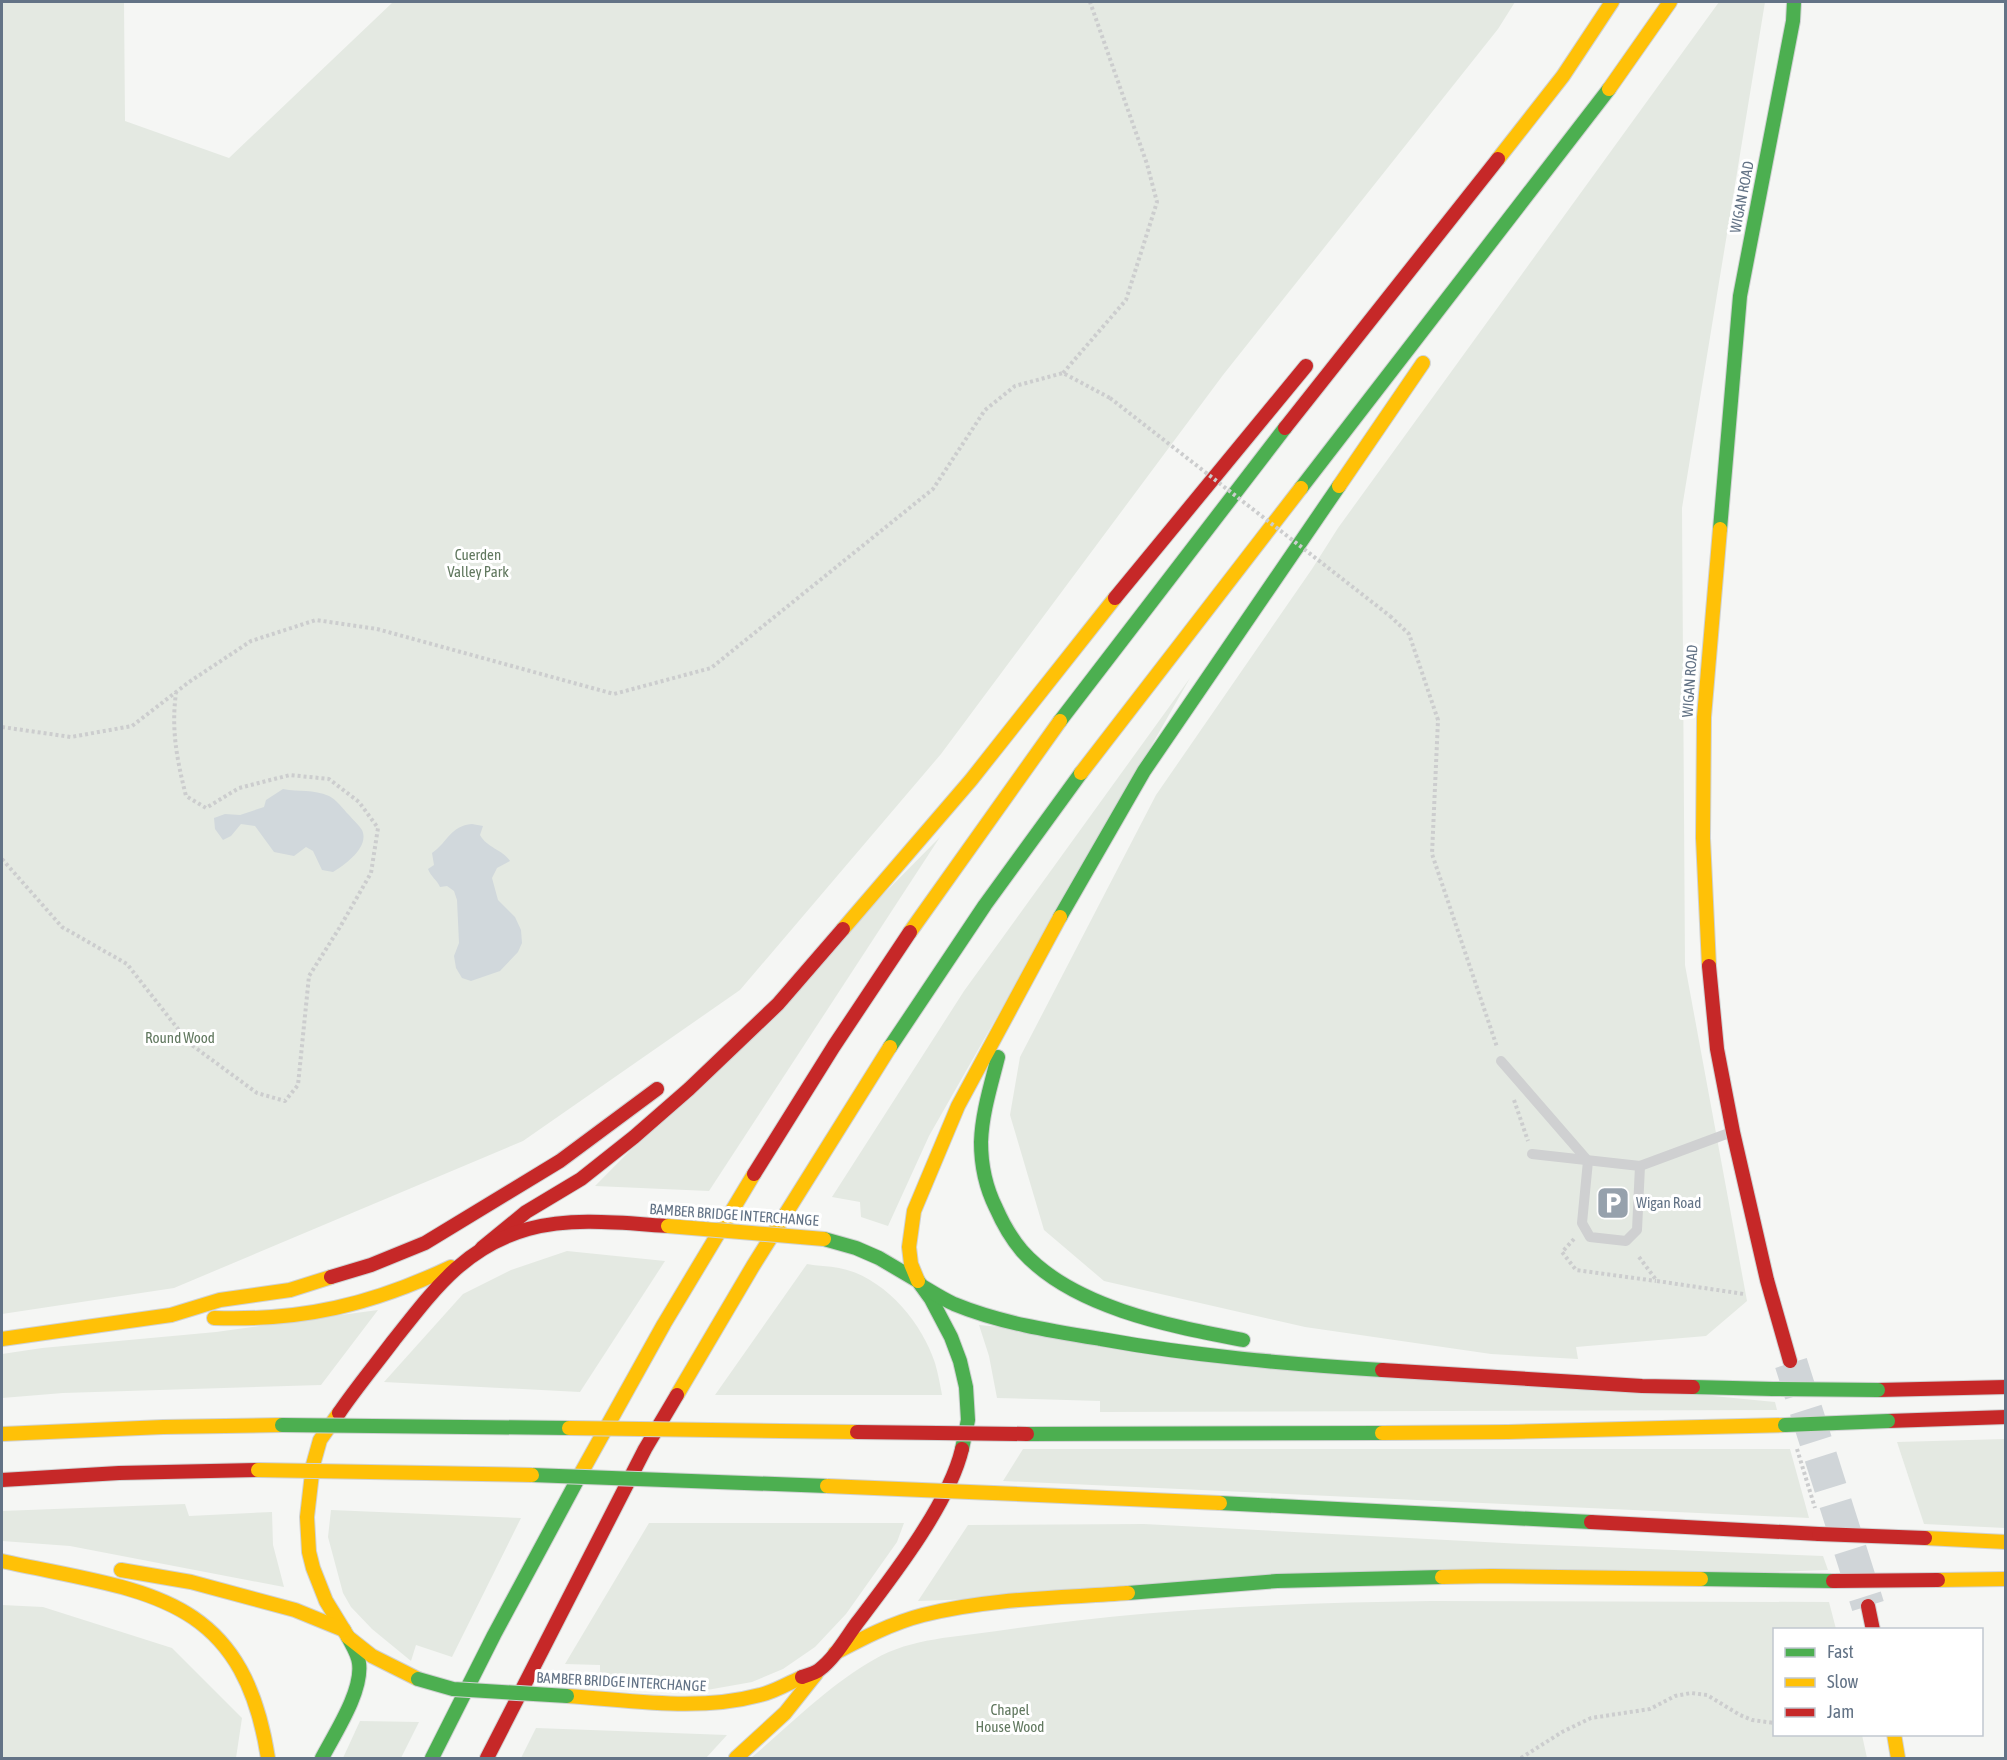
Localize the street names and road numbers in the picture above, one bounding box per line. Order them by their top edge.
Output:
street label: WIGAN ROAD [1726,160,1757,234]
street label: WIGAN ROAD [1678,644,1701,718]
street label: BAMBER BRIDGE INTERCHANGE [649,1200,820,1229]
street label: BAMBER BRIDGE INTERCHANGE [536,1669,707,1694]

